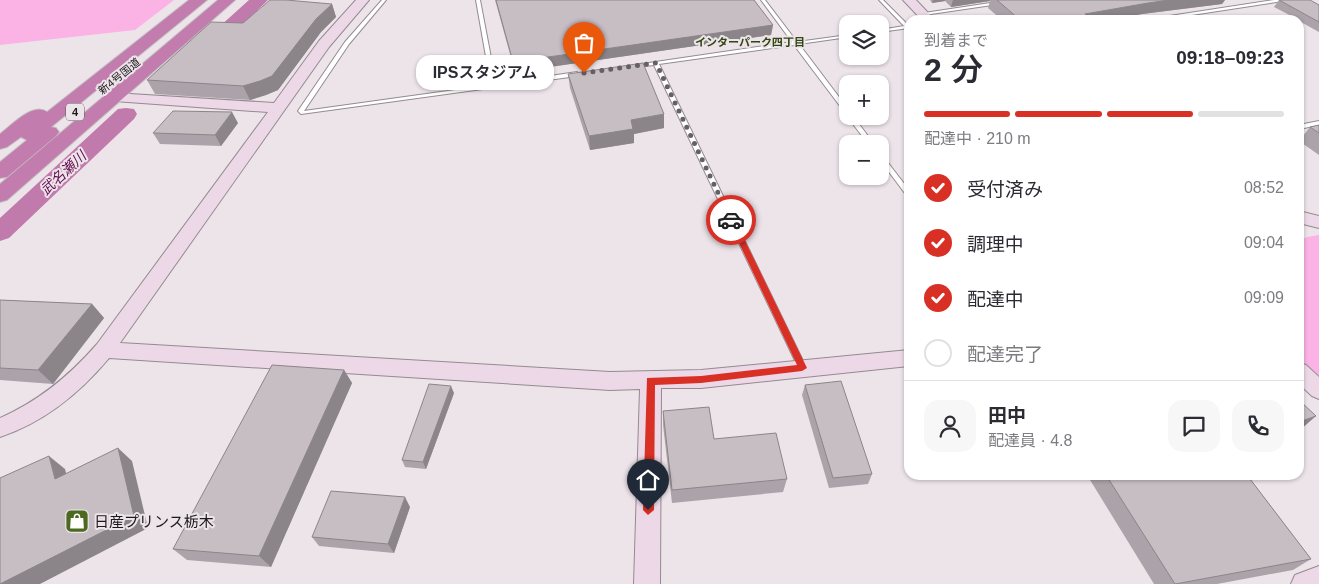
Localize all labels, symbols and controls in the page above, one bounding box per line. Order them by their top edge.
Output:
map controls [839,15,889,185]
button: layers [839,15,889,65]
pin [563,22,605,73]
icon: bag [570,29,598,57]
text: 到着まで [924,32,988,49]
district label: インターパーク四丁目 [695,36,805,48]
text: 09:18–09:23 [1176,47,1284,68]
text: 2 分 [924,52,983,88]
street label: 新4号国道 [96,56,142,96]
callout: IPSスタジアム [416,56,554,90]
text: IPSスタジアム [433,64,537,81]
button: + [839,75,889,125]
road number: 4 [66,104,84,120]
text: 配達中 · 210 m [924,130,1031,147]
button: − [839,135,889,185]
water label: 武名瀬川 [37,147,90,198]
icon: check [924,174,952,202]
text: 受付済み [967,179,1043,200]
text: 08:52 [1244,179,1284,196]
courier [706,195,756,245]
icon: car [717,206,745,234]
icon: check [924,229,952,257]
text: 調理中 [967,234,1024,255]
text: 09:04 [1244,234,1284,251]
icon: check [924,284,952,312]
text: 配達中 [967,289,1024,310]
text: 09:09 [1244,289,1284,306]
text: 配達完了 [967,344,1043,365]
button: person [924,400,976,452]
button: chat [1168,400,1220,452]
button: phone [1232,400,1284,452]
text: 田中 [988,405,1026,426]
text: 配達員 · 4.8 [988,432,1072,449]
pin [627,459,669,510]
icon: home [634,466,662,494]
shop icon: 日産プリンス栃木 [64,508,90,534]
place label: 日産プリンス栃木 [94,513,214,530]

